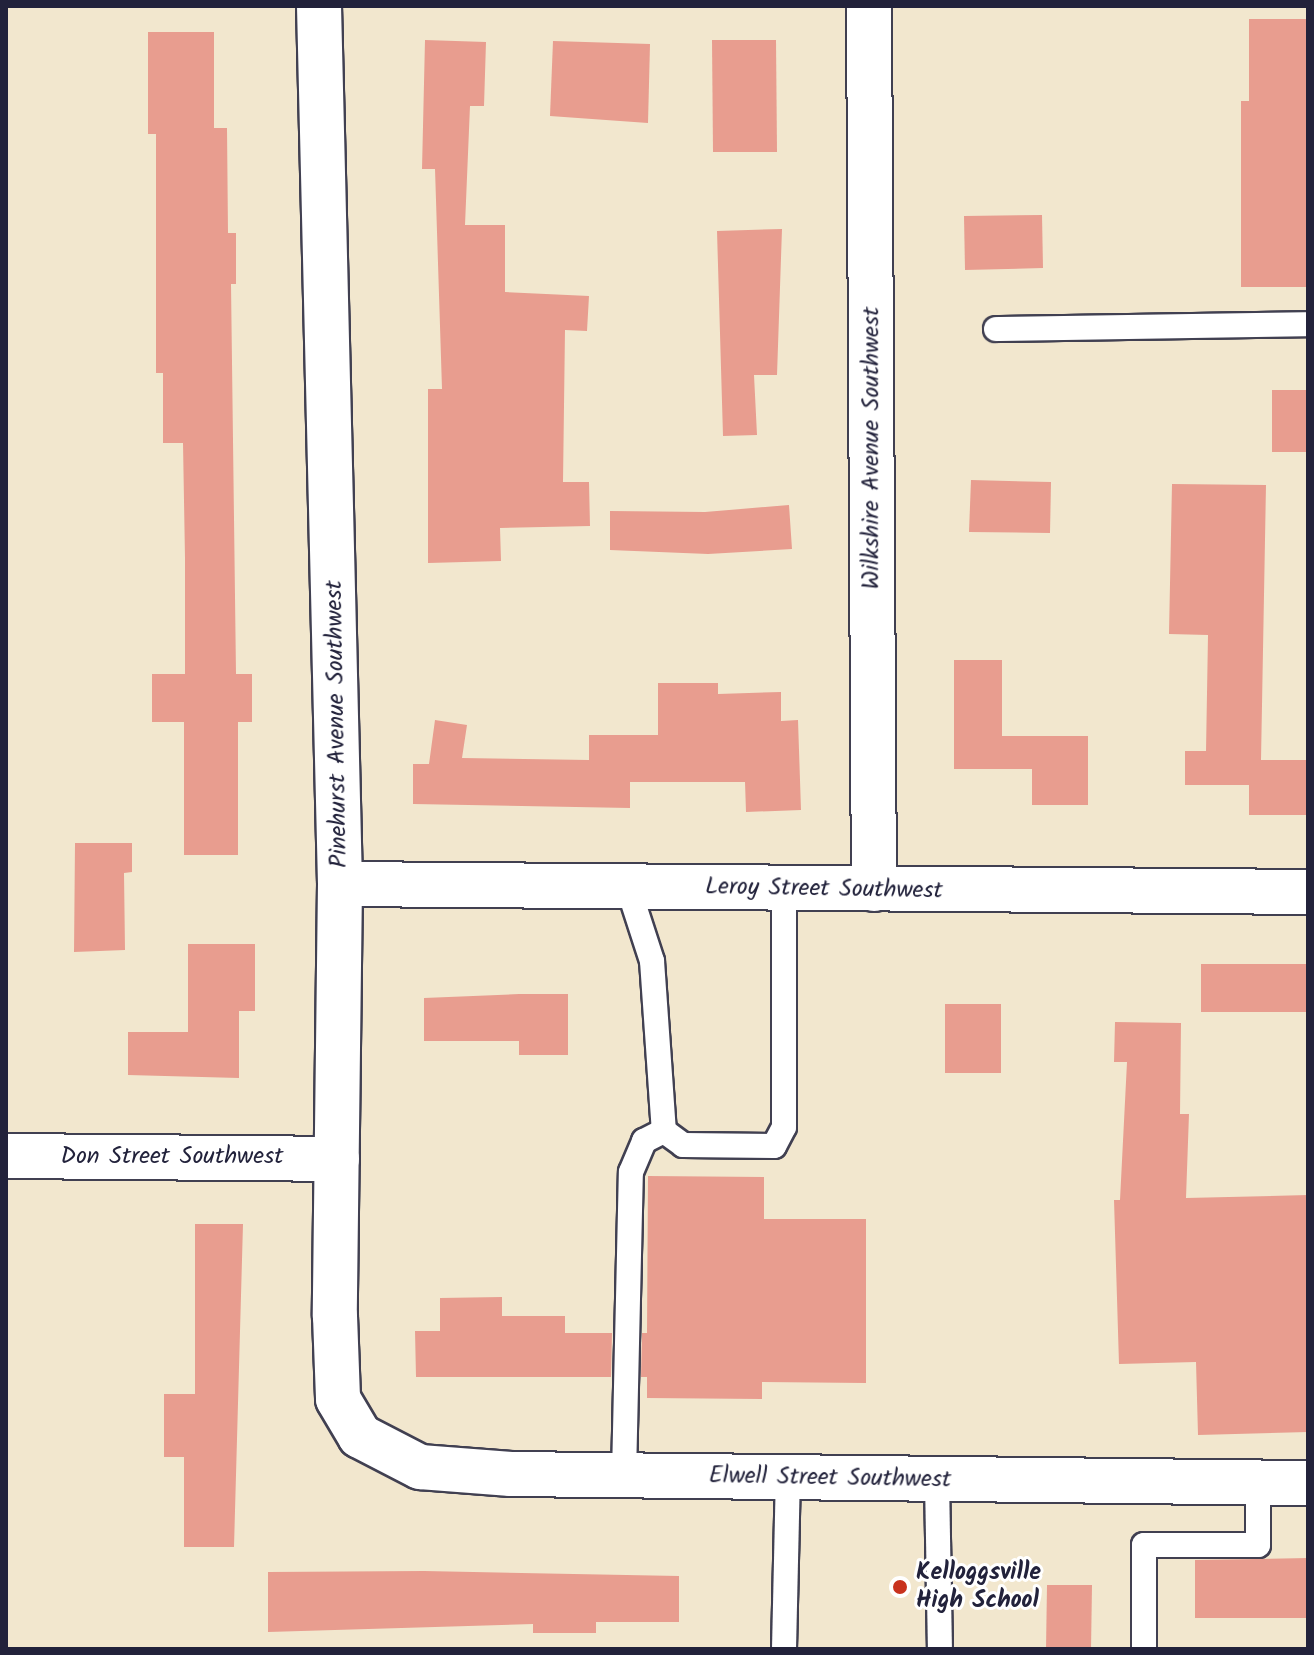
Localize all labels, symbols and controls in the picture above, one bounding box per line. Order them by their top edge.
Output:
street label: Wilkshire Avenue Southwest [858,307,886,589]
street label: Pinehurst Avenue Southwest [320,580,354,868]
street label: Leroy Street Southwest [705,873,943,905]
street label: Don Street Southwest [60,1143,284,1171]
street label: Elwell Street Southwest [709,1461,951,1495]
place label: Kelloggsville High School [916,1559,1041,1615]
marker: Kelloggsville High School [891,1578,909,1596]

